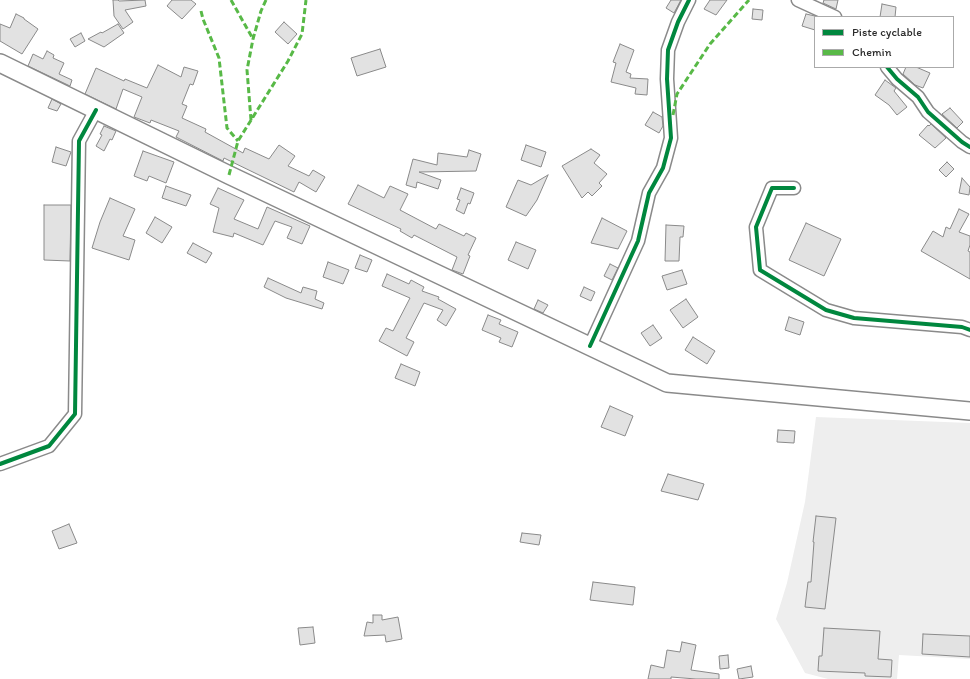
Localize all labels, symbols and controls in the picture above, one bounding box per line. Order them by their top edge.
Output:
legend [814,16,954,68]
text: Piste cyclable [852,25,922,39]
text: Chemin [852,45,891,59]

